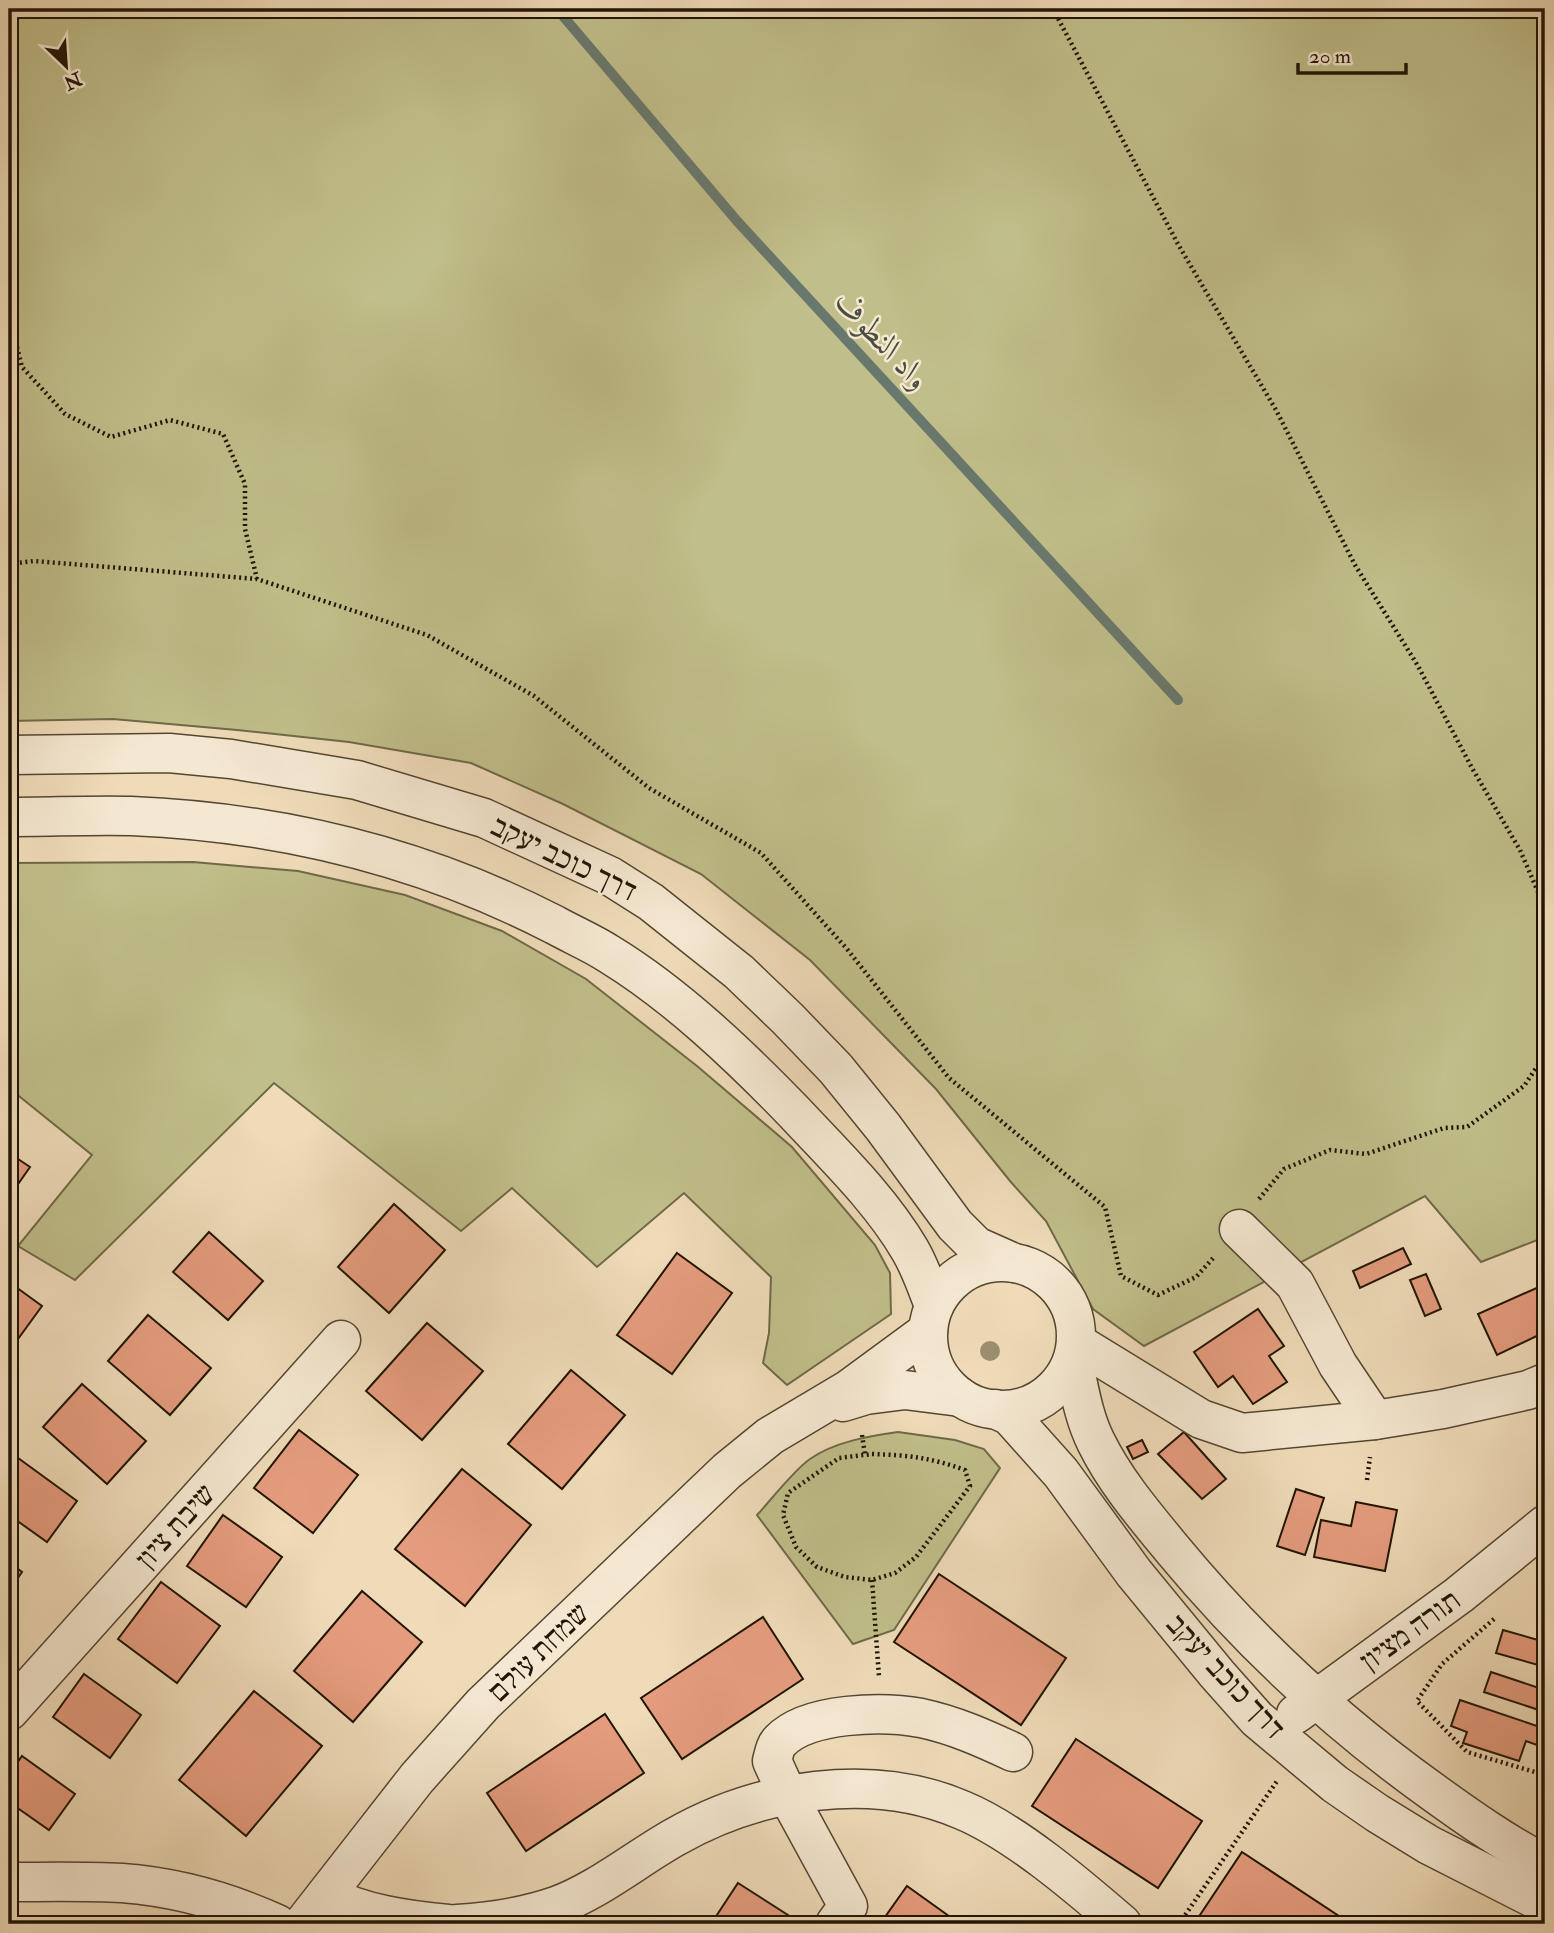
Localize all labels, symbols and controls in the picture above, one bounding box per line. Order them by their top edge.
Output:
north arrow [32,32,102,102]
scale bar [1298,32,1407,76]
text: 20 m [1309,43,1351,70]
text: N [59,66,86,95]
water label: واد النطوف [826,283,938,399]
street label: דרך כוכב יעקב [485,807,643,910]
street label: שיבת ציון [128,1476,223,1577]
street label: תורה מציון [1353,1582,1468,1679]
street label: שמחת עולם [480,1595,597,1710]
street label: דרך כוכב יעקב [1158,1606,1293,1747]

